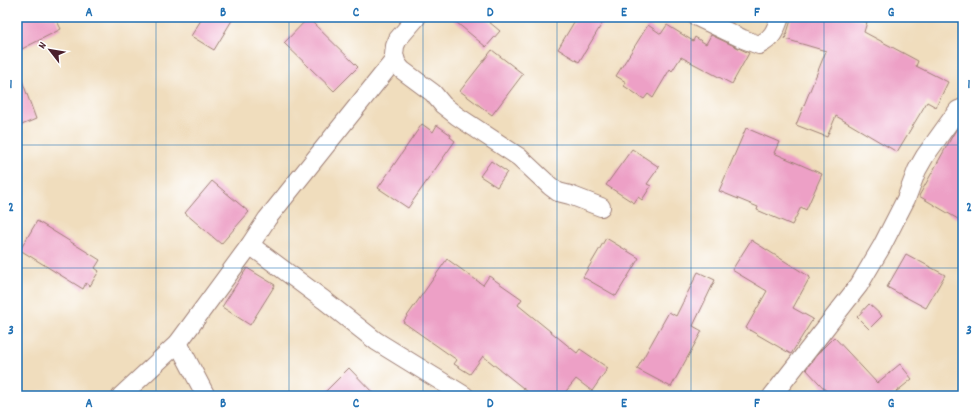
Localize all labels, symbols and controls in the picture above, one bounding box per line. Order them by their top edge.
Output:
text: A [85,4,93,23]
text: B [220,4,226,23]
text: C [353,4,360,23]
text: D [487,4,494,23]
text: E [621,4,628,23]
text: F [754,4,760,23]
text: G [888,4,895,23]
north arrow [30,30,70,70]
text: N [35,39,52,52]
text: 1 [10,76,13,95]
text: 1 [968,76,971,95]
text: 2 [8,199,14,218]
text: 2 [966,199,972,218]
text: 3 [8,322,14,341]
text: 3 [966,322,972,341]
text: A [85,395,93,413]
text: B [220,395,226,413]
text: C [353,395,360,413]
text: D [487,395,494,413]
text: E [621,395,628,413]
text: F [754,395,760,413]
text: G [888,395,895,413]

